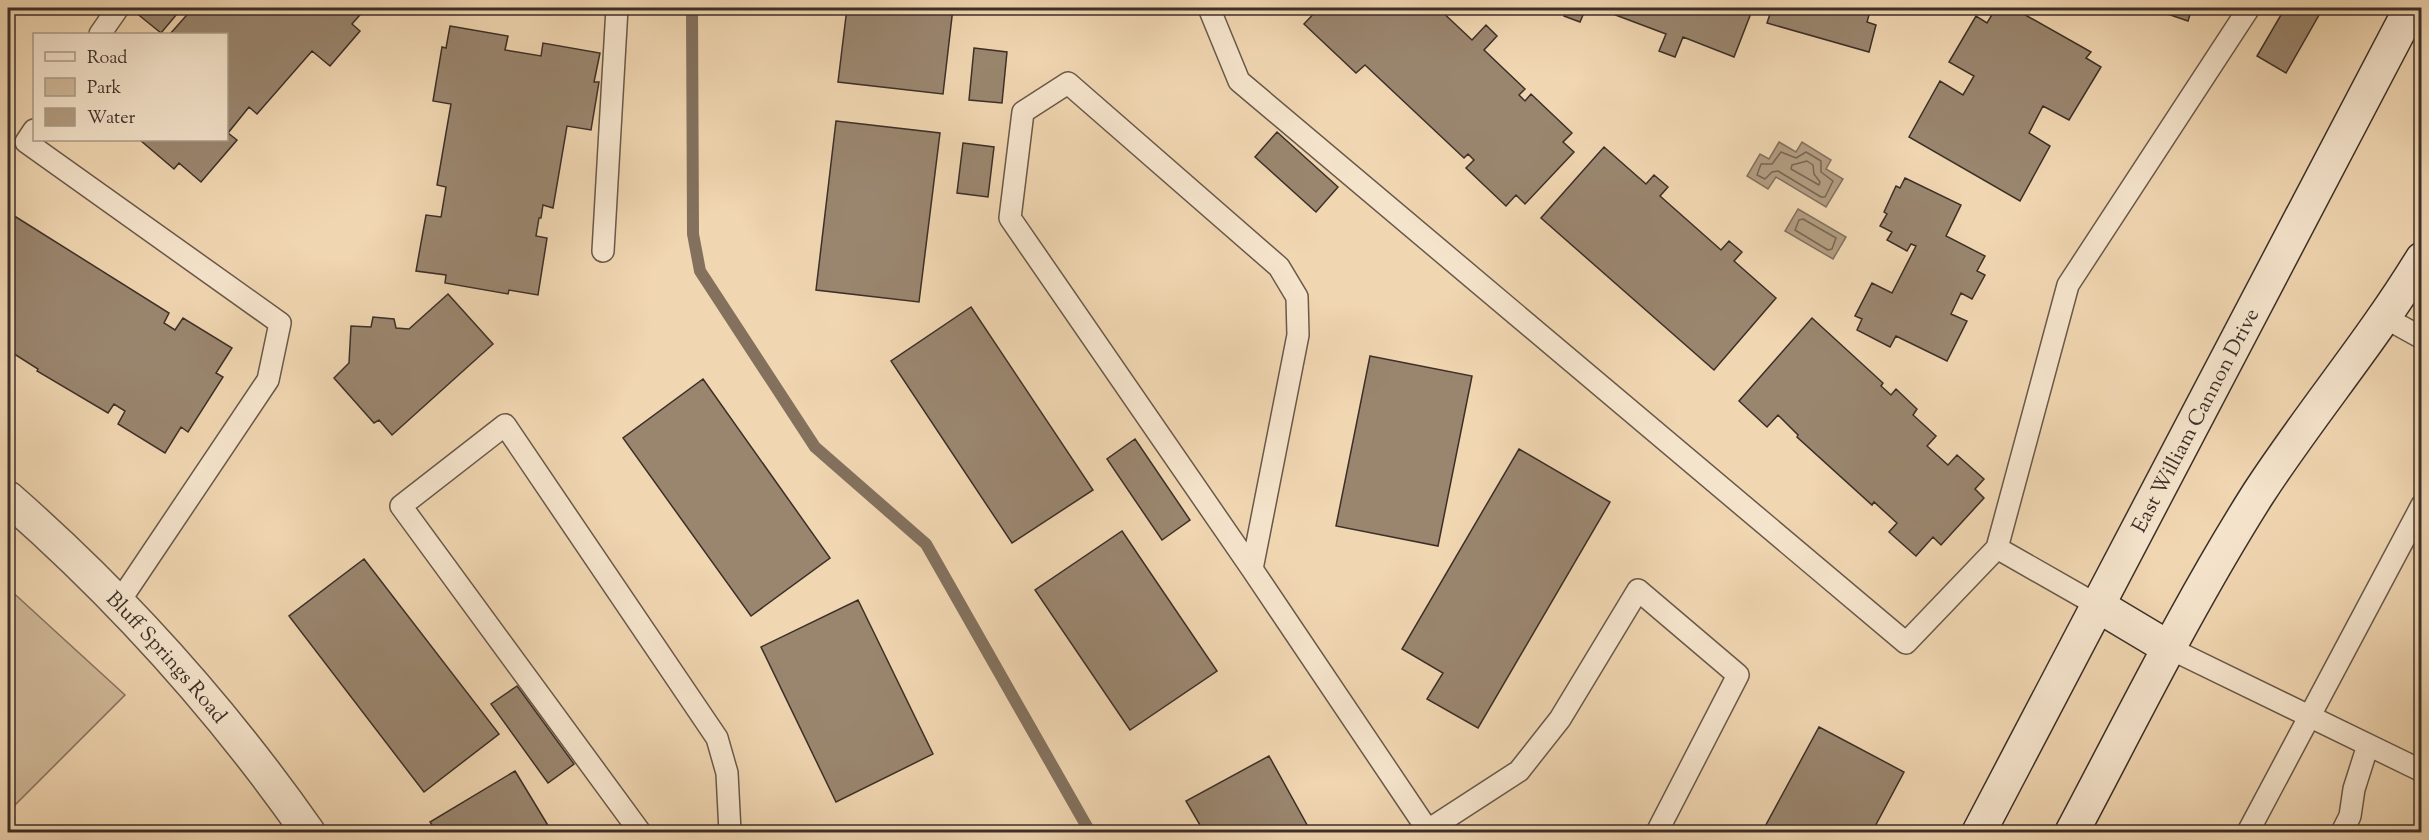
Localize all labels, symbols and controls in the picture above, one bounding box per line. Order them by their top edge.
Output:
legend [33,33,228,141]
text: Road [87,46,127,72]
text: Park [87,76,122,102]
text: Water [87,106,136,132]
street label: East William Cannon Drive [2125,304,2268,539]
street label: Bluff Springs Road [98,585,233,731]

